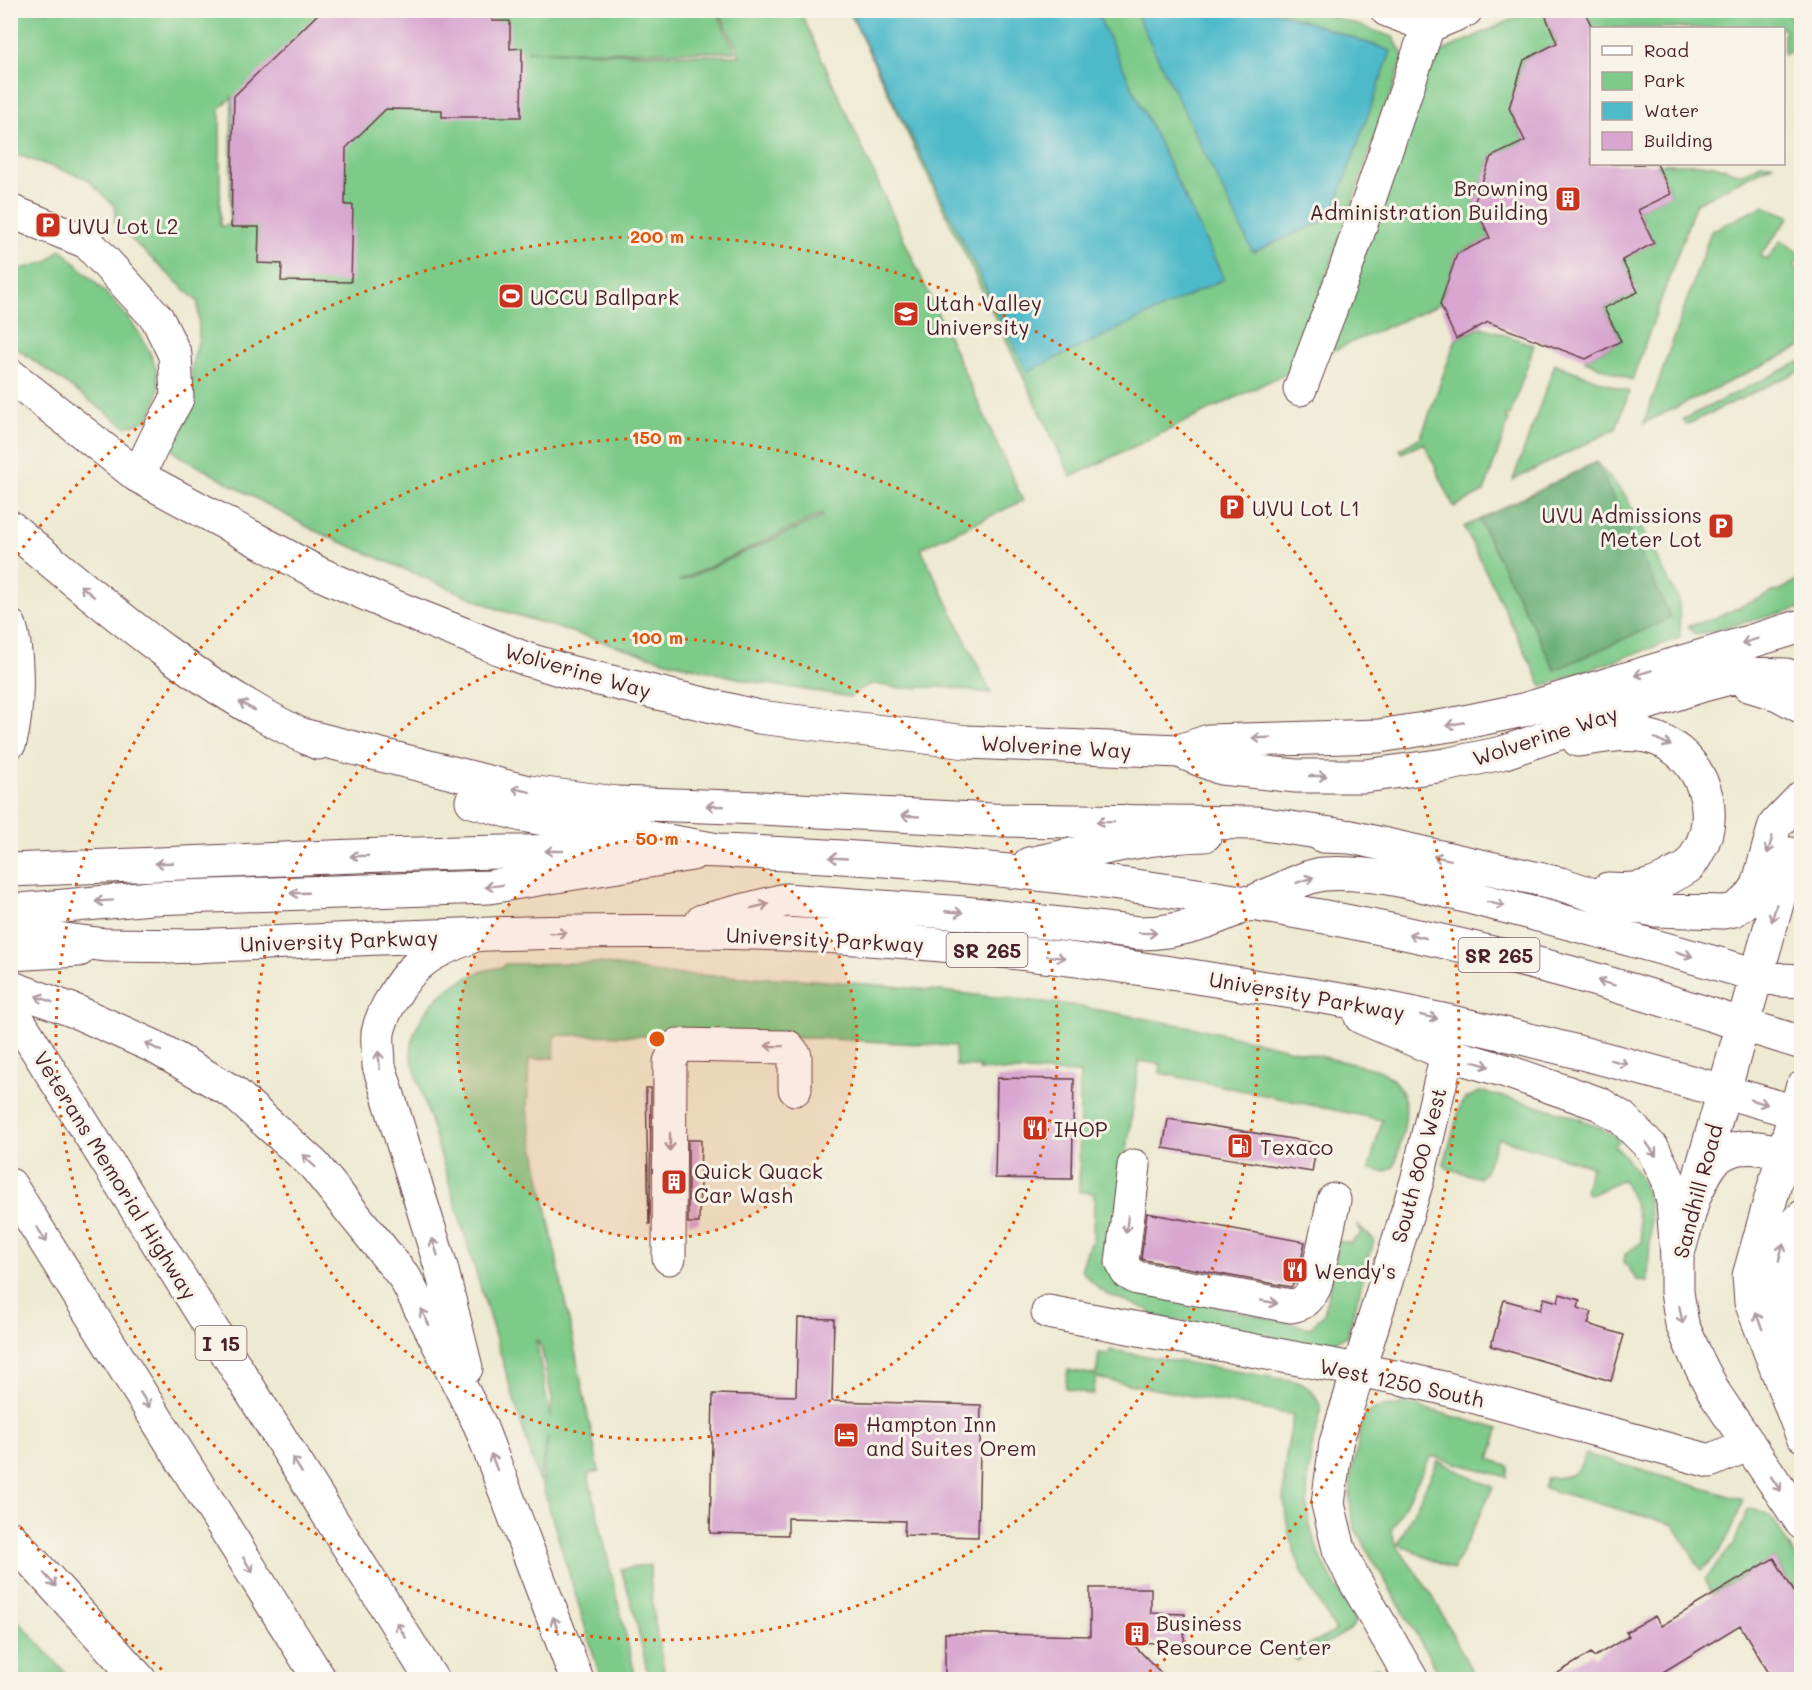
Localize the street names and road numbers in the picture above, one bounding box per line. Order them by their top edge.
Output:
street label: Wolverine Way [502,636,654,704]
street label: Wolverine Way [1469,699,1621,771]
street label: Wolverine Way [980,729,1132,763]
street label: University Parkway [725,920,925,958]
street label: University Parkway [239,923,439,957]
road number: SR 265 [946,933,1028,967]
road number: SR 265 [1458,938,1540,972]
street label: University Parkway [1207,964,1407,1026]
street label: Veterans Memorial Highway [28,1046,204,1304]
street label: South 800 West [1384,1084,1452,1246]
street label: Sandhill Road [1666,1121,1728,1261]
road number: I 15 [196,1326,246,1360]
street label: West 1250 South [1317,1351,1487,1413]

